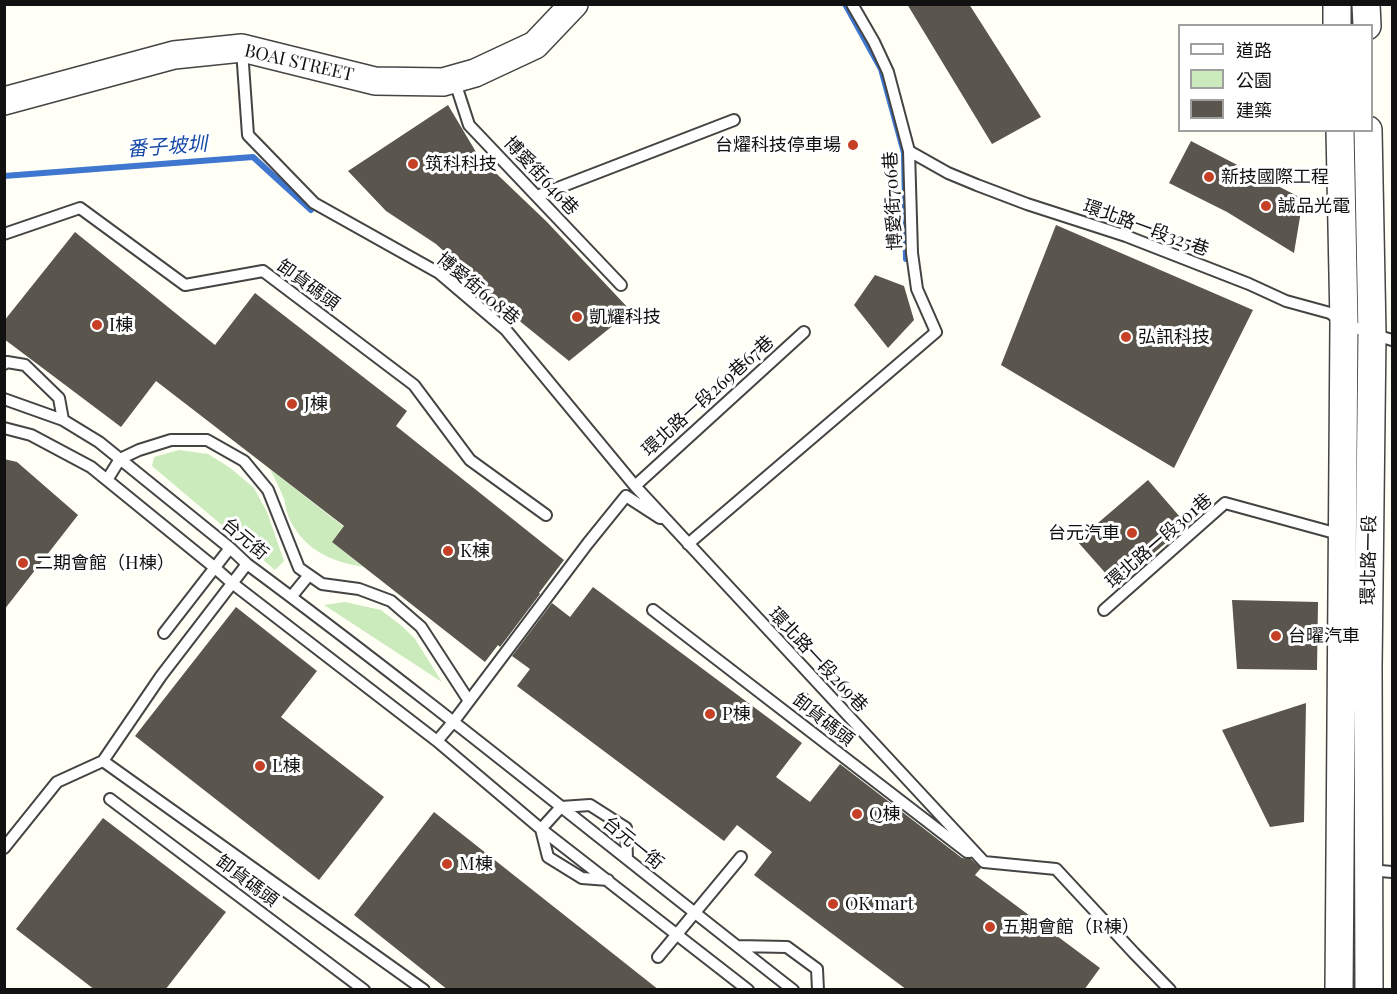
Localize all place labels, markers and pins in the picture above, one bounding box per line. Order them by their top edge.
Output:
place label: 台燿科技停車場 [715,134,841,156]
marker: 台燿科技停車場 [846,138,860,152]
place label: 筑科科技 [425,153,497,175]
marker: 筑科科技 [406,157,420,171]
place label: 新技國際工程 [1221,166,1329,188]
marker: 新技國際工程 [1202,170,1216,184]
place label: 誠品光電 [1278,195,1350,217]
marker: 誠品光電 [1259,199,1273,213]
place label: 凱耀科技 [589,306,661,328]
marker: 凱耀科技 [570,310,584,324]
place label: I棟 [109,314,133,336]
marker: I棟 [90,318,104,332]
place label: 弘訊科技 [1138,326,1210,348]
marker: 弘訊科技 [1119,330,1133,344]
place label: J棟 [304,393,328,415]
marker: J棟 [285,397,299,411]
place label: 台元汽車 [1048,522,1120,544]
marker: 台元汽車 [1125,526,1139,540]
place label: K棟 [460,540,490,562]
marker: K棟 [441,544,455,558]
place label: 二期會館（H棟） [35,552,175,574]
marker: 二期會館（H棟） [16,556,30,570]
place label: 台曜汽車 [1288,625,1360,647]
marker: 台曜汽車 [1269,629,1283,643]
place label: P棟 [722,703,751,725]
marker: P棟 [703,707,717,721]
place label: L棟 [272,755,301,777]
marker: L棟 [253,759,267,773]
place label: Q棟 [869,803,900,825]
marker: Q棟 [850,807,864,821]
place label: M棟 [459,853,493,875]
marker: M棟 [440,857,454,871]
place label: OK mart [845,893,914,915]
marker: OK mart [826,897,840,911]
place label: 五期會館（R棟） [1002,916,1140,938]
marker: 五期會館（R棟） [983,920,997,934]

